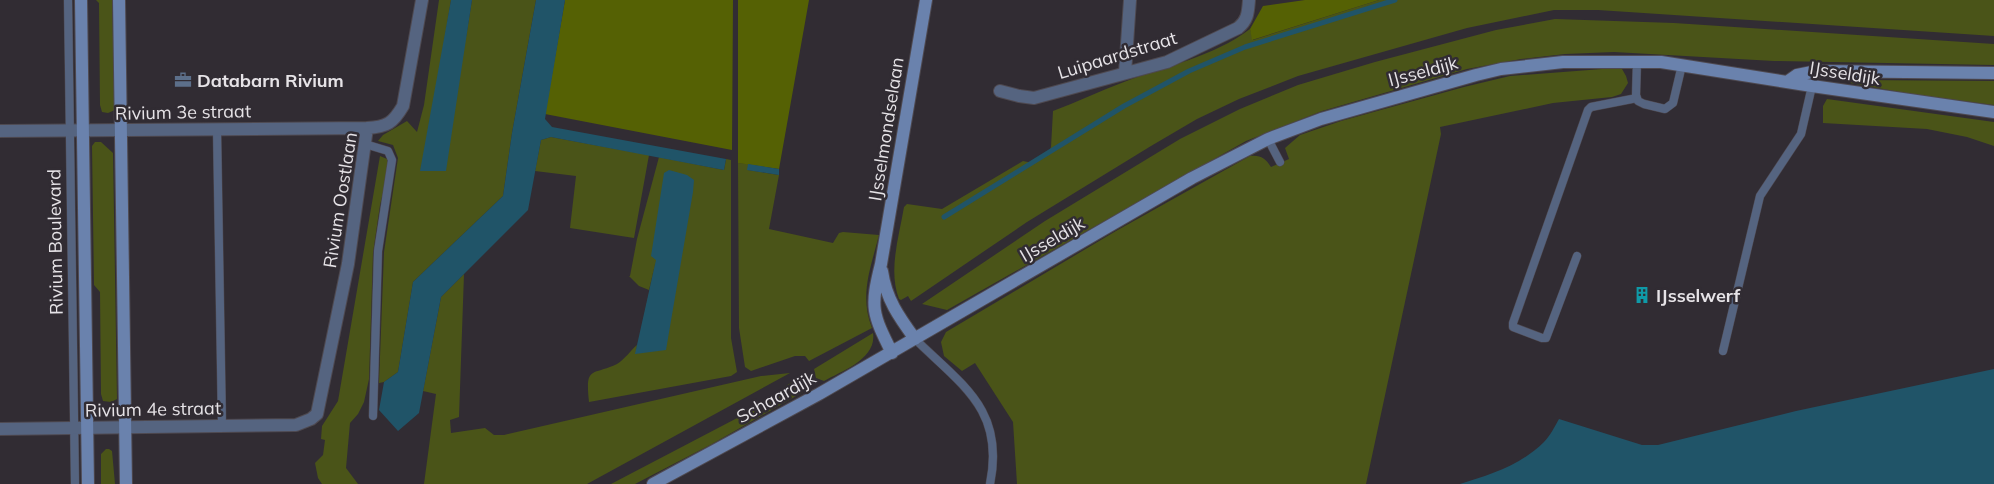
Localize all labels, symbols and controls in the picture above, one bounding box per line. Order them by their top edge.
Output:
street label: Luipaardstraat [1055,26,1179,84]
street label: IJsseldijk [1386,50,1461,91]
street label: IJsselmondselaan [863,56,909,202]
street label: IJsseldijk [1808,56,1883,90]
place label: Databarn Rivium [197,69,344,92]
office icon: Databarn Rivium [173,70,193,90]
street label: Rivium 3e straat [115,99,251,125]
street label: Rivium Oostlaan [318,130,362,270]
street label: Rivium Boulevard [42,169,68,315]
street label: IJsseldijk [1015,211,1089,267]
place label: IJsselwerf [1656,284,1740,307]
building icon: IJsselwerf [1632,285,1652,305]
street label: Schaardijk [732,365,820,428]
street label: Rivium 4e straat [85,396,221,422]

